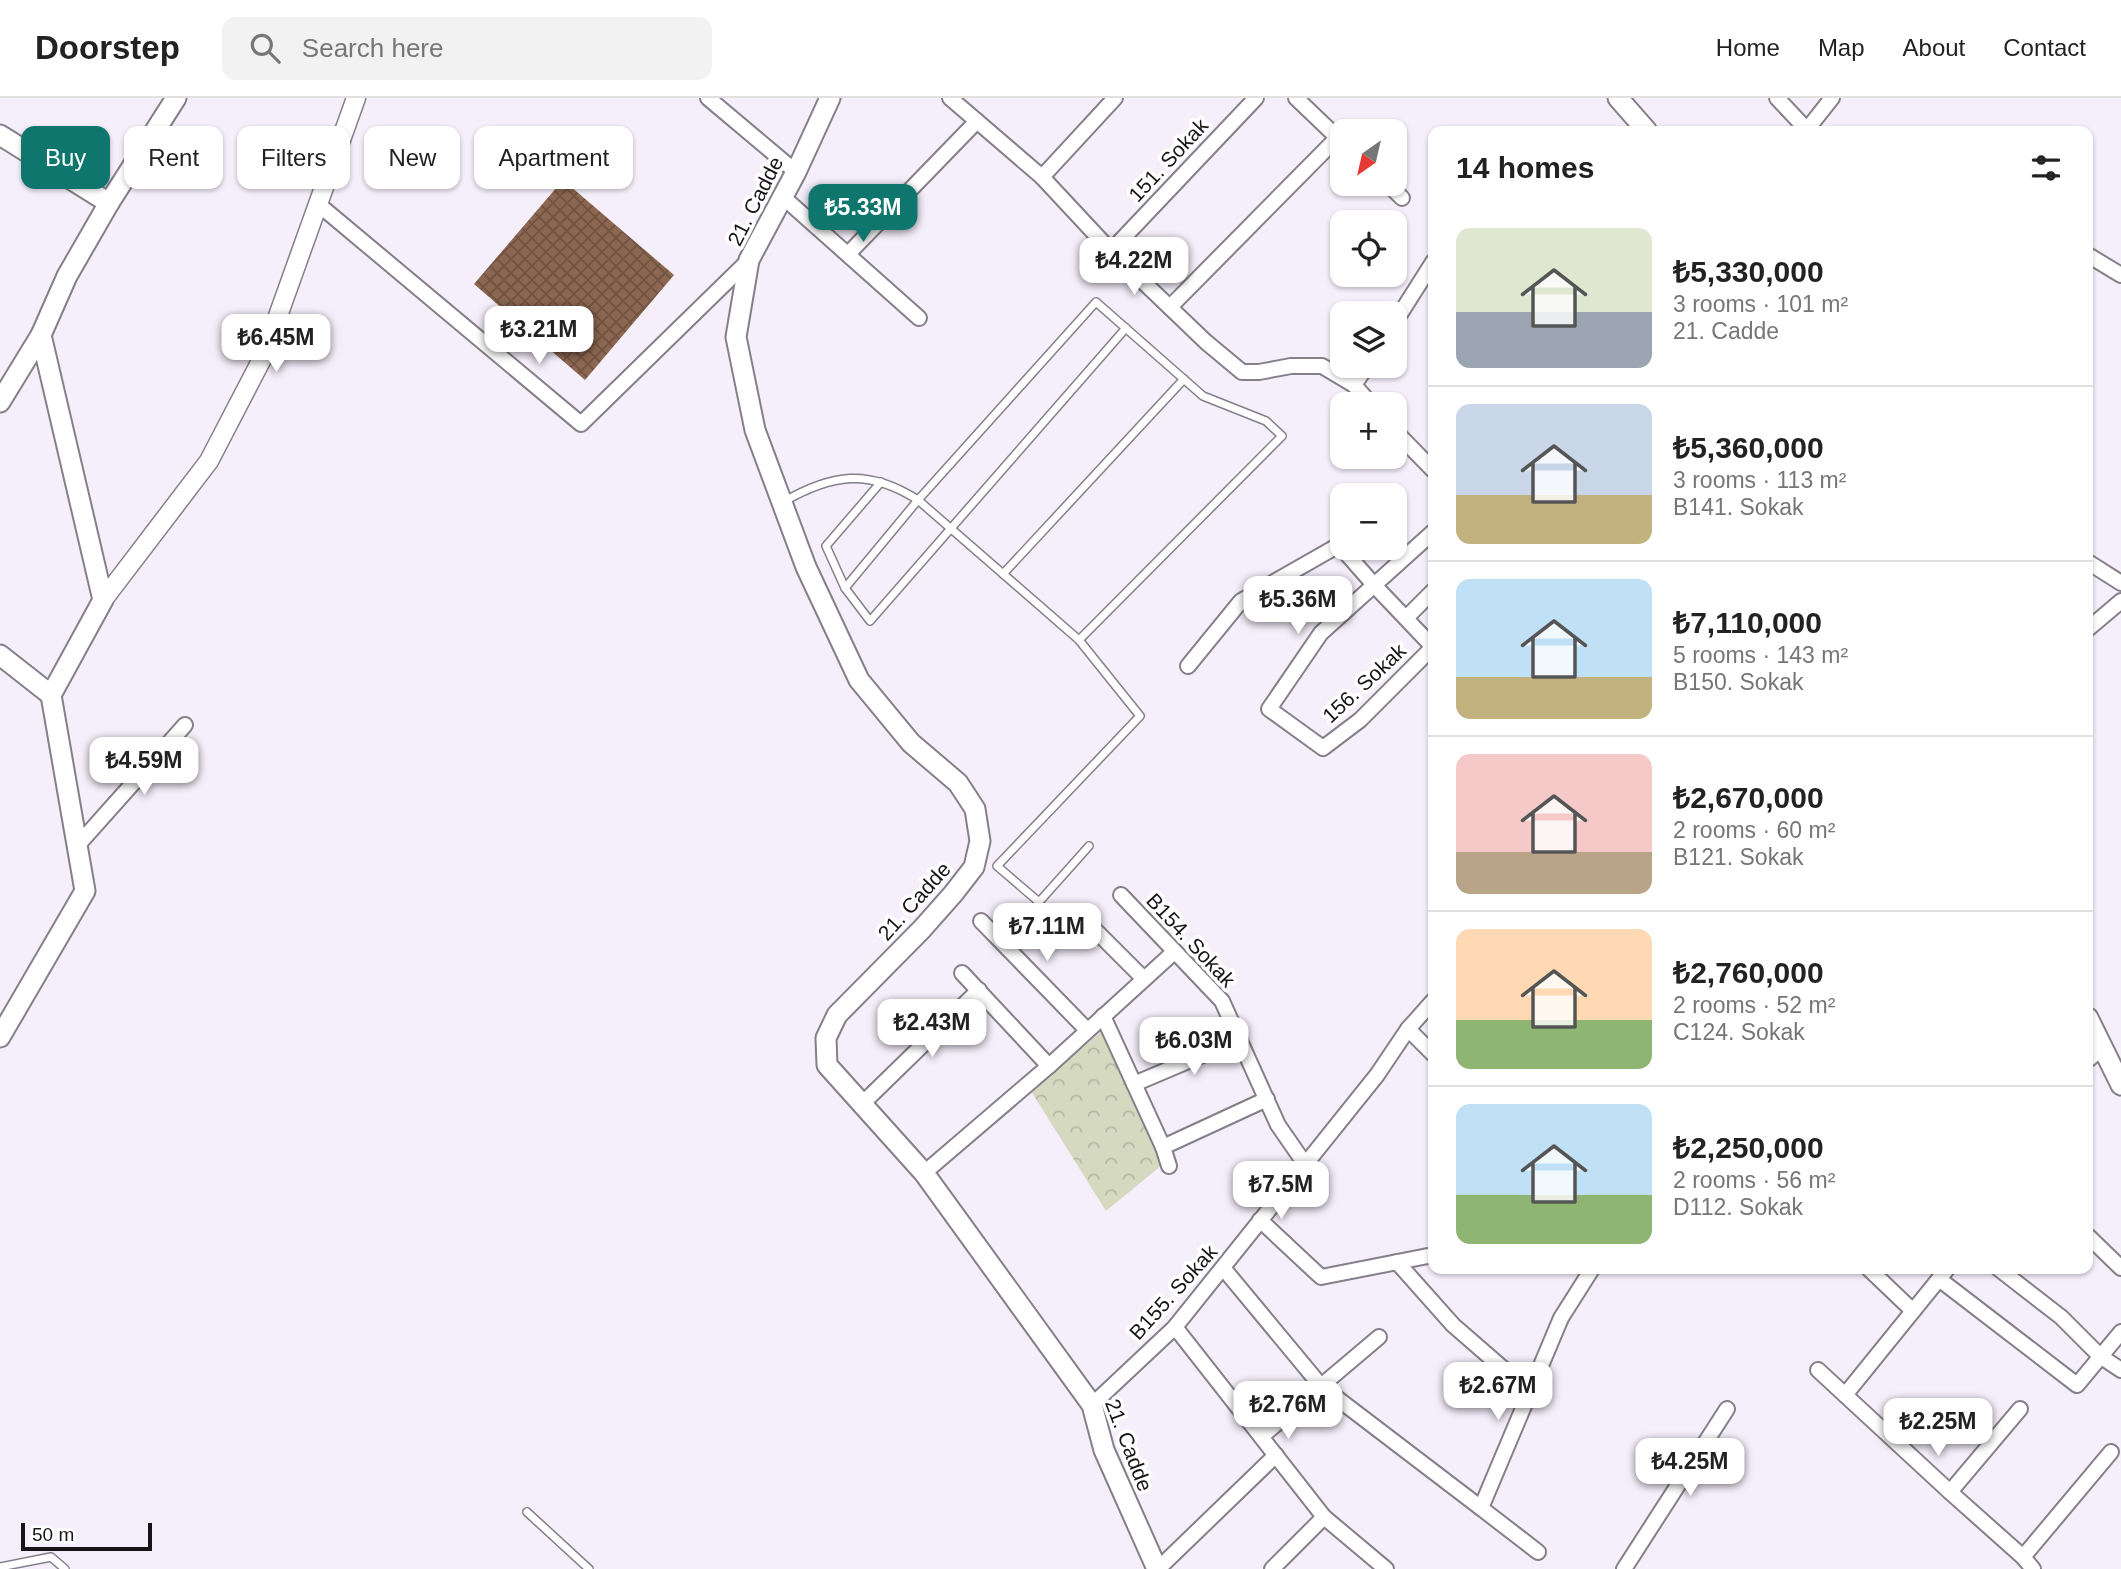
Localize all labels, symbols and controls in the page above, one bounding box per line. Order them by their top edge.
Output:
search box [222,17,712,80]
text: Doorstep [35,29,180,66]
icon: search [246,29,284,67]
text: Search here [302,33,444,63]
text: Home [1716,34,1780,61]
text: Map [1818,34,1865,61]
text: About [1903,34,1965,61]
text: Contact [2003,34,2086,61]
street label: 151. Sokak [1124,113,1213,206]
north arrow [1330,119,1407,196]
map controls [1330,119,1407,560]
chip: Buy [21,126,110,189]
chip: Rent [124,126,223,189]
chip: Filters [237,126,350,189]
chip: New [364,126,460,189]
chip: Apartment [474,126,633,189]
icon: filters [2027,149,2065,187]
text: 14 homes [1456,151,1594,184]
street label: 21. Cadde [723,153,787,249]
pin: ₺5.33M [806,184,920,244]
text: ₺5.33M [824,194,902,220]
button: locate [1330,210,1407,287]
pin: ₺4.22M [1077,238,1191,297]
text: ₺4.22M [1095,247,1173,273]
text: ₺5,330,000 [1673,255,1824,288]
icon: home [1512,256,1596,340]
text: 3 rooms · 101 m² [1673,291,1848,317]
button: layers [1330,301,1407,378]
pin: ₺3.21M [482,306,596,366]
pin: ₺6.45M [219,314,333,374]
text: ₺3.21M [500,316,578,342]
text: 21. Cadde [1673,318,1779,344]
text: ₺6.45M [237,324,315,350]
button: + [1330,392,1407,469]
text: ₺5,360,000 [1673,431,1824,464]
icon: home [1512,432,1596,516]
text: 3 rooms · 113 m² [1673,467,1846,493]
button: − [1330,483,1407,560]
text: B141. Sokak [1673,494,1803,520]
pin: ₺5.36M [1241,576,1355,636]
text: ₺5.36M [1259,586,1337,612]
text: ₺7,110,000 [1673,606,1822,639]
icon: home [1512,607,1596,691]
street label: 156. Sokak [1318,638,1411,727]
text: 5 rooms · 143 m² [1673,642,1848,668]
text: B150. Sokak [1673,669,1803,695]
pin: ₺4.59M [87,738,201,797]
text: ₺4.59M [105,747,183,773]
text: ₺2,670,000 [1673,781,1824,814]
icon: home [1512,782,1596,866]
text: 2 rooms · 60 m² [1673,817,1835,843]
text: B121. Sokak [1673,844,1803,870]
street label: 21. Cadde [873,857,955,945]
street label: B154. Sokak [1142,889,1240,992]
pin: ₺7.11M [990,904,1104,963]
text: ₺7.11M [1009,913,1085,939]
text: ₺2,760,000 [1673,956,1824,989]
icon: home [1512,957,1596,1041]
text: 2 rooms · 52 m² [1673,992,1835,1018]
pin: ₺2.43M [875,1000,989,1059]
text: ₺2.43M [893,1009,971,1035]
pin: ₺6.03M [1137,1018,1251,1077]
text: C124. Sokak [1673,1019,1805,1045]
text: ₺6.03M [1155,1027,1233,1053]
text: ₺2,250,000 [1673,1131,1824,1164]
icon: home [1512,1132,1596,1216]
pin: ₺7.5M [1232,1162,1330,1221]
text: 2 rooms · 56 m² [1673,1167,1835,1193]
text: ₺7.5M [1249,1171,1313,1197]
text: D112. Sokak [1673,1194,1803,1220]
street label: B155. Sokak [1125,1240,1222,1344]
pin: ₺2.67M [1441,1362,1555,1422]
text: ₺2.67M [1459,1372,1537,1398]
pin: ₺2.76M [1231,1382,1345,1441]
text: ₺2.76M [1249,1391,1327,1417]
street label: 21. Cadde [1101,1396,1157,1494]
pin: ₺2.25M [1881,1398,1995,1458]
text: ₺2.25M [1899,1408,1977,1434]
pin: ₺4.25M [1633,1438,1747,1498]
text: ₺4.25M [1651,1448,1729,1474]
scale bar [21,1520,152,1552]
text: 50 m [32,1524,74,1545]

